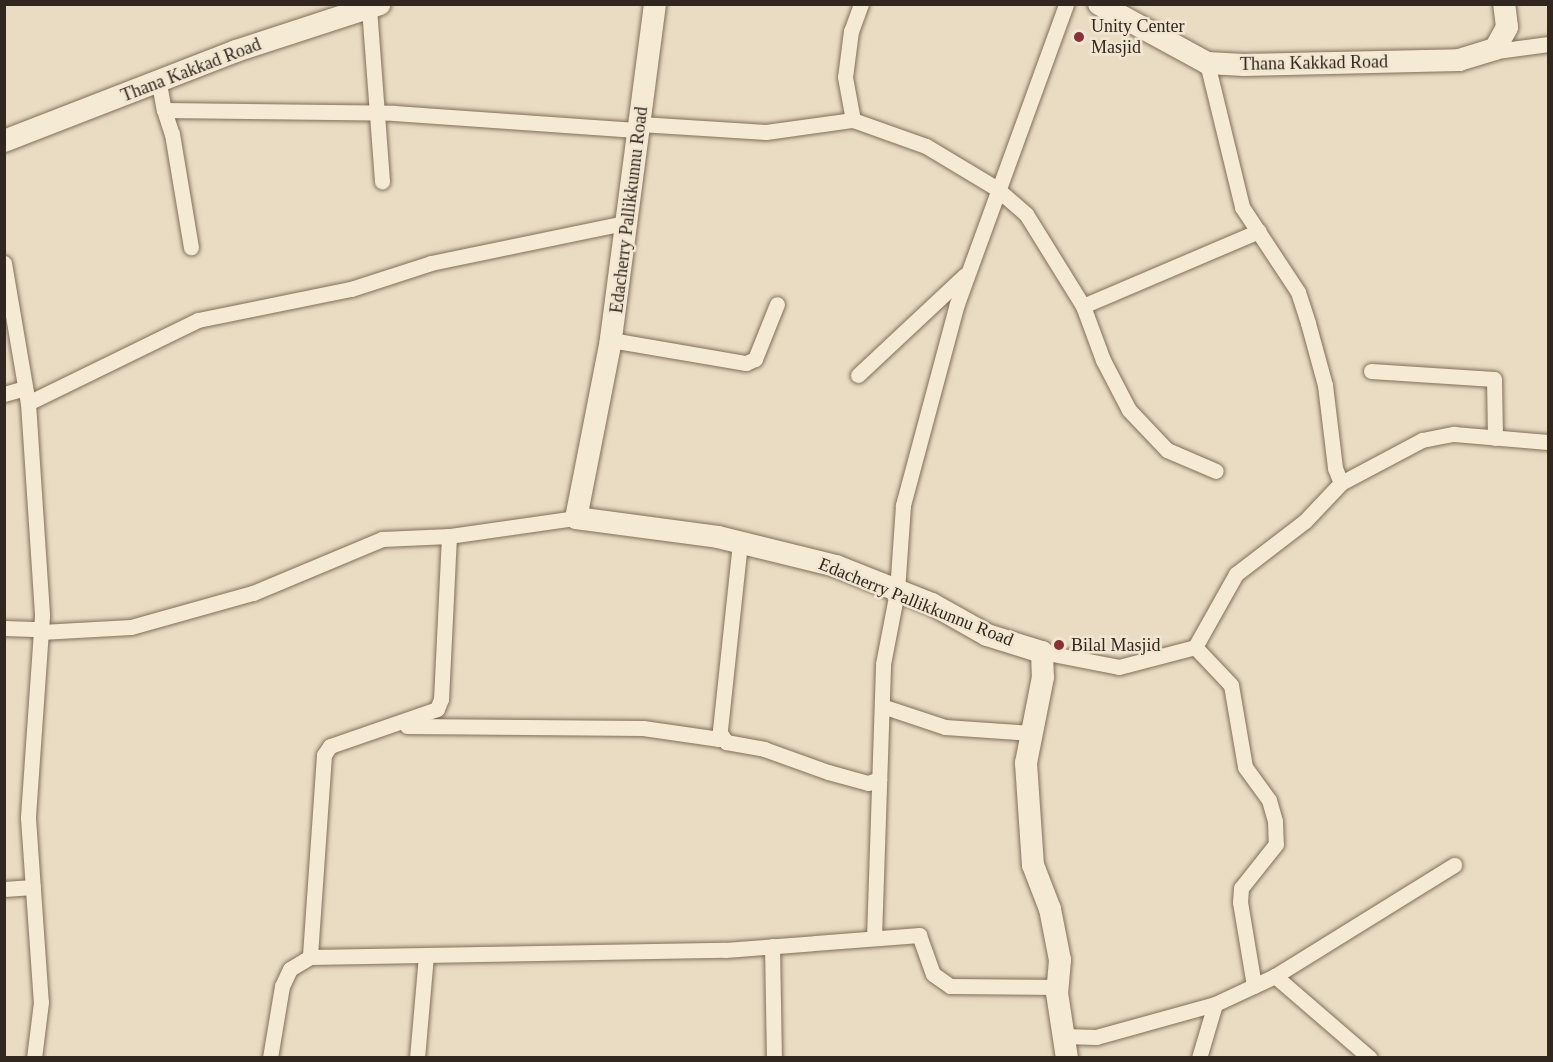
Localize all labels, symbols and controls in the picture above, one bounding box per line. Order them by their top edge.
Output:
place label: Unity Center Masjid [1091,16,1184,58]
marker: Unity Center Masjid [1072,30,1086,44]
street label: Thana Kakkad Road [118,33,264,107]
street label: Thana Kakkad Road [1240,51,1388,75]
street label: Edacherry Pallikkunnu Road [606,105,652,315]
street label: Edacherry Pallikkunnu Road [816,553,1016,651]
place label: Bilal Masjid [1071,634,1160,656]
marker: Bilal Masjid [1052,638,1066,652]

